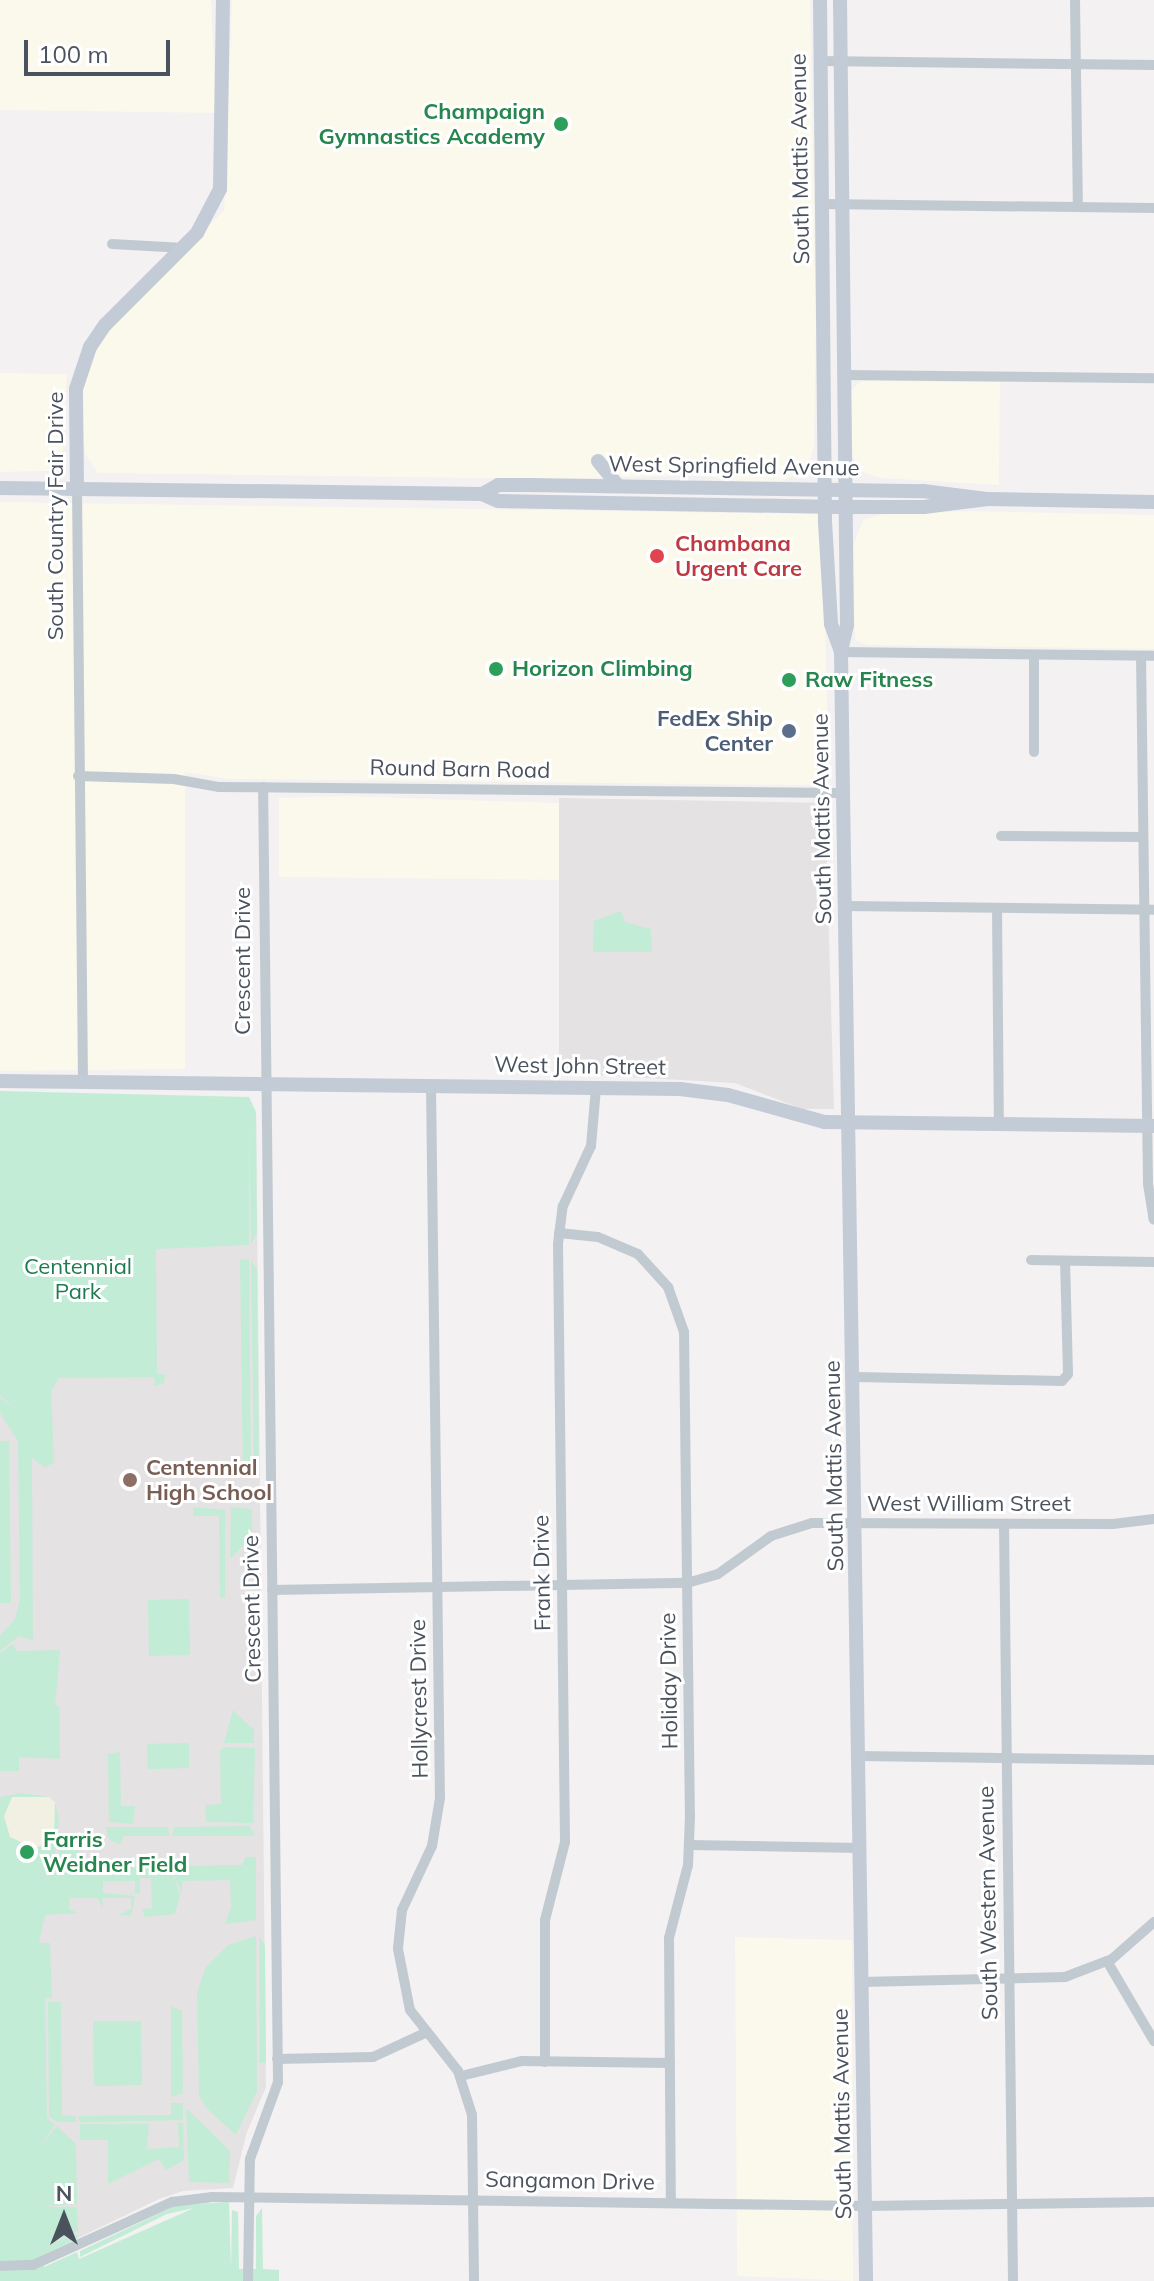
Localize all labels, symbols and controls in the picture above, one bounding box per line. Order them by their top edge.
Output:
scale bar [28,24,174,74]
text: 100 m [38,39,109,69]
street label: South Mattis Avenue [785,53,815,265]
place label: Champaign Gymnastics Academy [319,98,545,150]
marker: Champaign Gymnastics Academy [552,115,570,133]
street label: South Country Fair Drive [43,392,69,640]
street label: West Springfield Avenue [608,451,860,481]
place label: Chambana Urgent Care [675,530,802,582]
marker: Chambana Urgent Care [646,545,668,567]
place label: Horizon Climbing [512,656,693,682]
marker: Horizon Climbing [487,660,505,678]
place label: Raw Fitness [805,667,933,693]
marker: Raw Fitness [780,671,798,689]
place label: FedEx Ship Center [657,705,773,756]
street label: South Mattis Avenue [807,713,837,925]
marker: FedEx Ship Center [780,722,798,740]
street label: Round Barn Road [369,754,551,784]
street label: Crescent Drive [230,887,256,1035]
street label: West John Street [494,1051,666,1081]
park label: Centennial Park [24,1253,132,1304]
street label: South Mattis Avenue [819,1360,849,1572]
place label: Centennial High School [146,1454,272,1506]
marker: Centennial High School [121,1471,139,1489]
street label: West William Street [867,1491,1071,1517]
street label: Frank Drive [528,1515,556,1631]
street label: Crescent Drive [238,1535,266,1683]
street label: Holiday Drive [655,1612,683,1750]
street label: Hollycrest Drive [404,1619,434,1779]
street label: South Western Avenue [973,1786,1003,2020]
place label: Farris Weidner Field [43,1826,187,1878]
marker: Farris Weidner Field [18,1843,36,1861]
street label: South Mattis Avenue [827,2008,857,2220]
street label: Sangamon Drive [485,2166,655,2196]
north arrow [24,2177,104,2257]
text: N [56,2179,72,2207]

